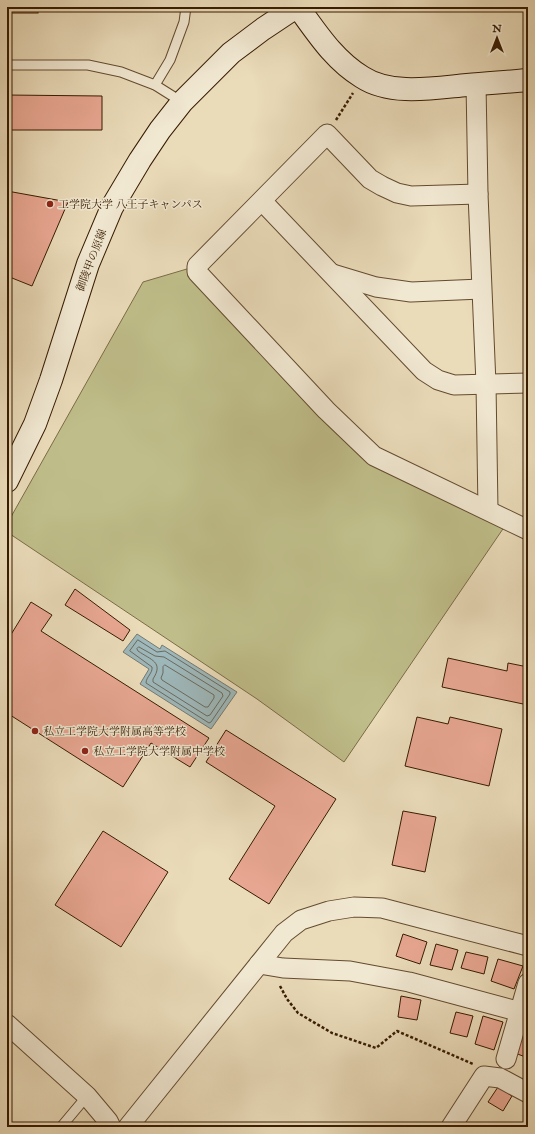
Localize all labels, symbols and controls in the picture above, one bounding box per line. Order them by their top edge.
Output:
north arrow [477,18,517,58]
text: N [491,22,502,36]
place label: 工学院大学 八王子キャンパス [58,198,203,212]
marker: 工学院大学 八王子キャンパス [45,199,55,209]
street label: 御陵甲の原線 [74,227,110,294]
place label: 私立工学院大学附属高等学校 [43,725,186,739]
marker: 私立工学院大学附属高等学校 [30,726,40,736]
place label: 私立工学院大学附属中学校 [93,745,225,759]
marker: 私立工学院大学附属中学校 [80,746,90,756]

